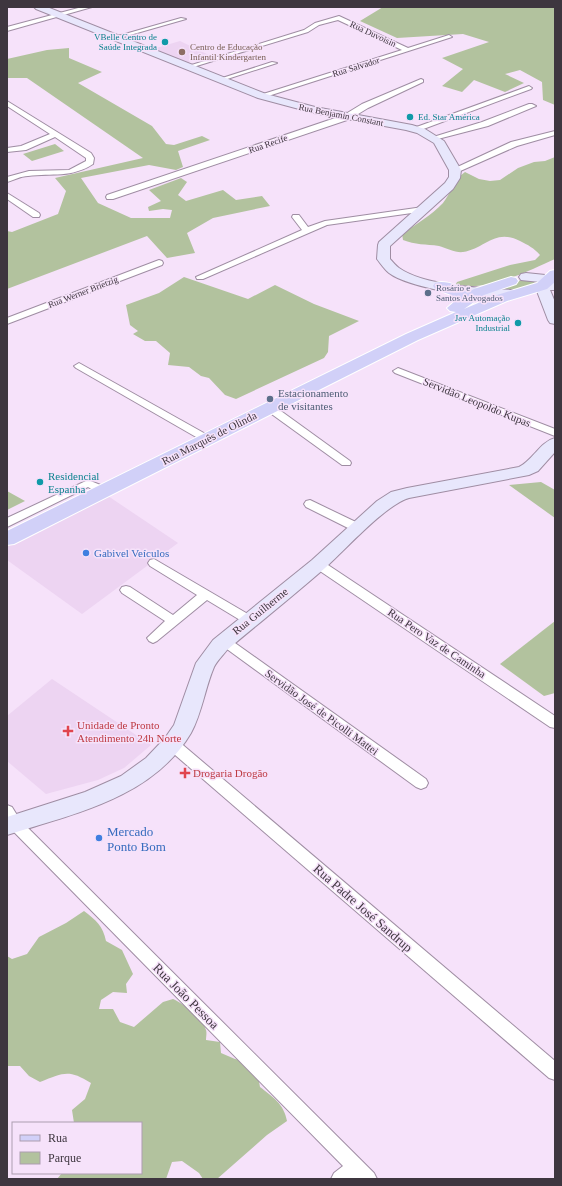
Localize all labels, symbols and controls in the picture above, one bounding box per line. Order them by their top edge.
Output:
street label: Rua Duvoisin [348,19,398,49]
place label: VBelle Centro de Saúde Integrada [94,32,157,52]
marker: VBelle Centro de Saúde Integrada [160,37,170,47]
place label: Centro de Educação Infantil Kindergarten [190,42,267,62]
marker: Centro de Educação Infantil Kindergarten [177,47,187,57]
street label: Rua Salvador [331,55,381,79]
street label: Rua Benjamin Constant [298,102,385,128]
marker: Ed. Star América [405,112,415,122]
place label: Ed. Star América [418,112,480,122]
street label: Rua Recife [247,133,289,155]
street label: Rua Werner Brietzig [47,274,120,310]
place label: Rosário e Santos Advogados [436,283,503,303]
marker: Rosário e Santos Advogados [423,288,433,298]
place label: Jav Automação Industrial [455,313,510,333]
marker: Jav Automação Industrial [513,318,523,328]
street label: Servidão Leopoldo Kupas [421,375,533,429]
place label: Estacionamento de visitantes [278,387,349,412]
marker: Estacionamento de visitantes [265,394,275,404]
street label: Rua Marquês de Olinda [160,409,259,467]
place label: Residencial Espanha [48,470,99,495]
marker: Residencial Espanha [35,477,45,487]
place label: Gabivel Veículos [94,547,169,559]
marker: Gabivel Veículos [81,548,91,558]
street label: Rua Guilherme [230,585,290,637]
street label: Rua Pero Vaz de Caminha [386,606,488,680]
street label: Servidão José de Picolli Mattei [263,667,381,757]
place label: Unidade de Pronto Atendimento 24h Norte [77,719,182,744]
marker: Unidade de Pronto Atendimento 24h Norte [62,725,74,737]
place label: Drogaria Drogão [193,767,268,779]
marker: Drogaria Drogão [180,768,190,778]
place label: Mercado Ponto Bom [107,824,166,854]
marker: Mercado Ponto Bom [94,833,104,843]
street label: Rua Padre José Sandrup [311,861,415,955]
street label: Rua João Pessoa [150,960,222,1032]
legend [12,1122,142,1174]
text: Rua [48,1131,68,1145]
text: Parque [48,1151,81,1165]

